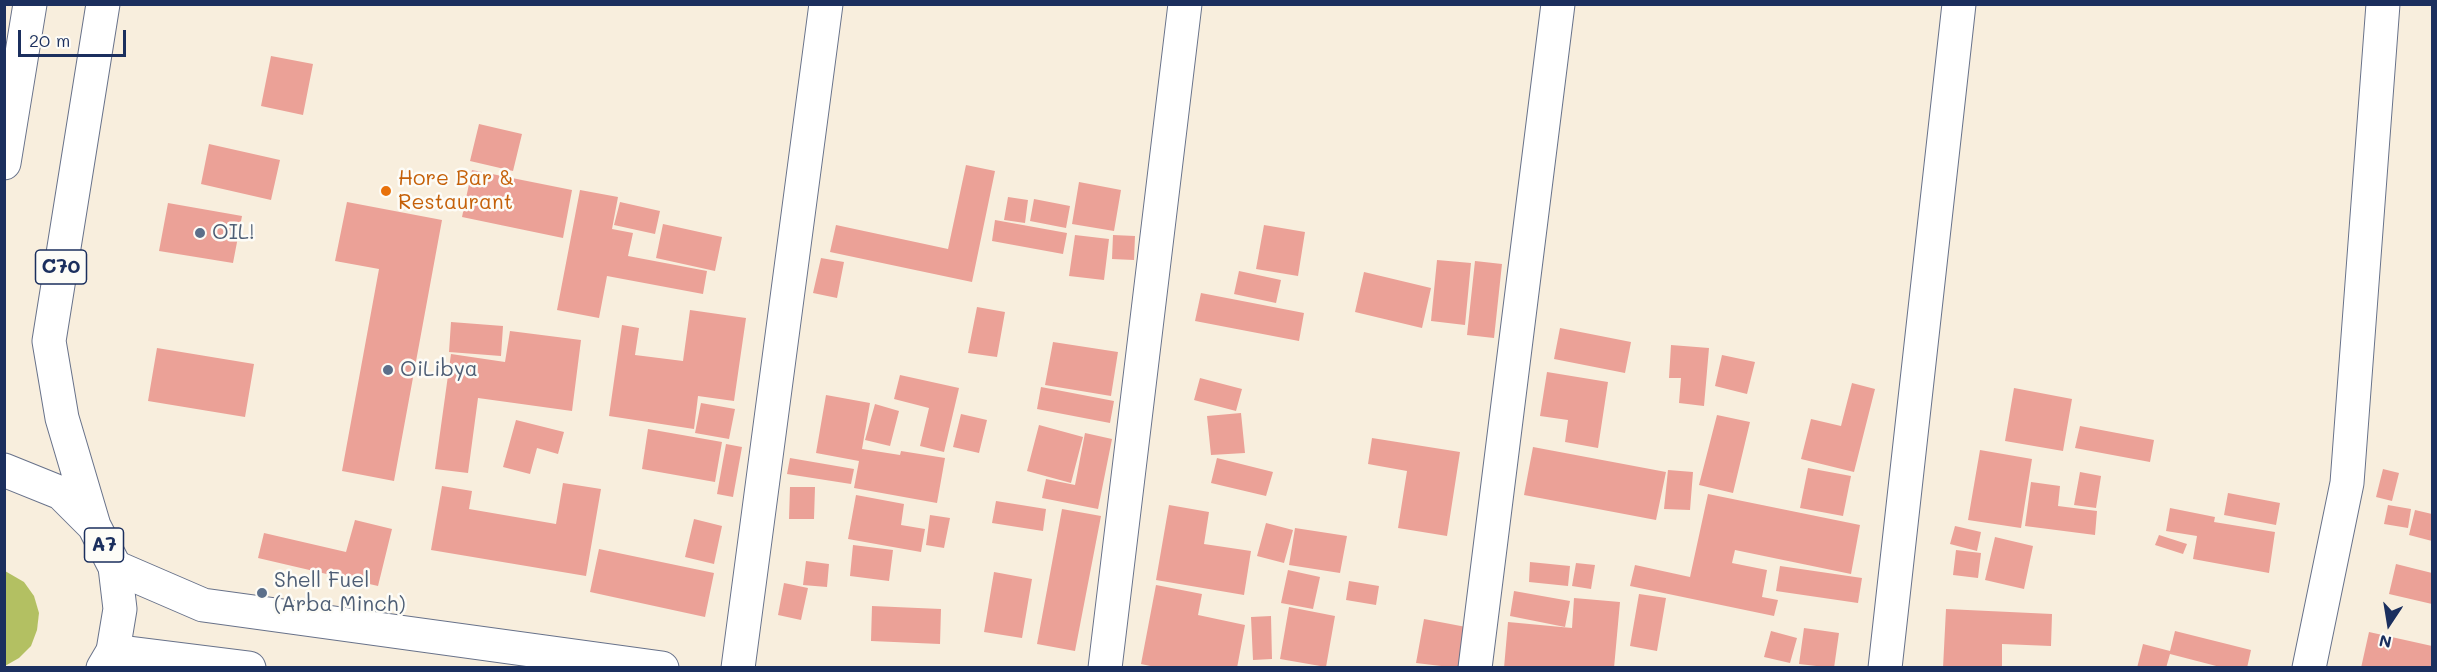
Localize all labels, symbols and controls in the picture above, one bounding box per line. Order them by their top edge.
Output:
scale bar [21,18,129,56]
text: 20 m [29,28,70,52]
place label: Hore Bar & Restaurant [398,166,514,216]
marker: Hore Bar & Restaurant [379,184,393,198]
place label: OIL! [212,220,254,246]
marker: OIL! [193,226,207,240]
road number: C70 [36,250,86,284]
place label: OiLibya [400,357,478,383]
marker: OiLibya [381,363,395,377]
road number: A7 [84,528,124,562]
place label: Shell Fuel (Arba Minch) [274,568,406,618]
marker: Shell Fuel (Arba Minch) [255,586,269,600]
north arrow [2359,594,2419,654]
text: N [2377,631,2393,654]

